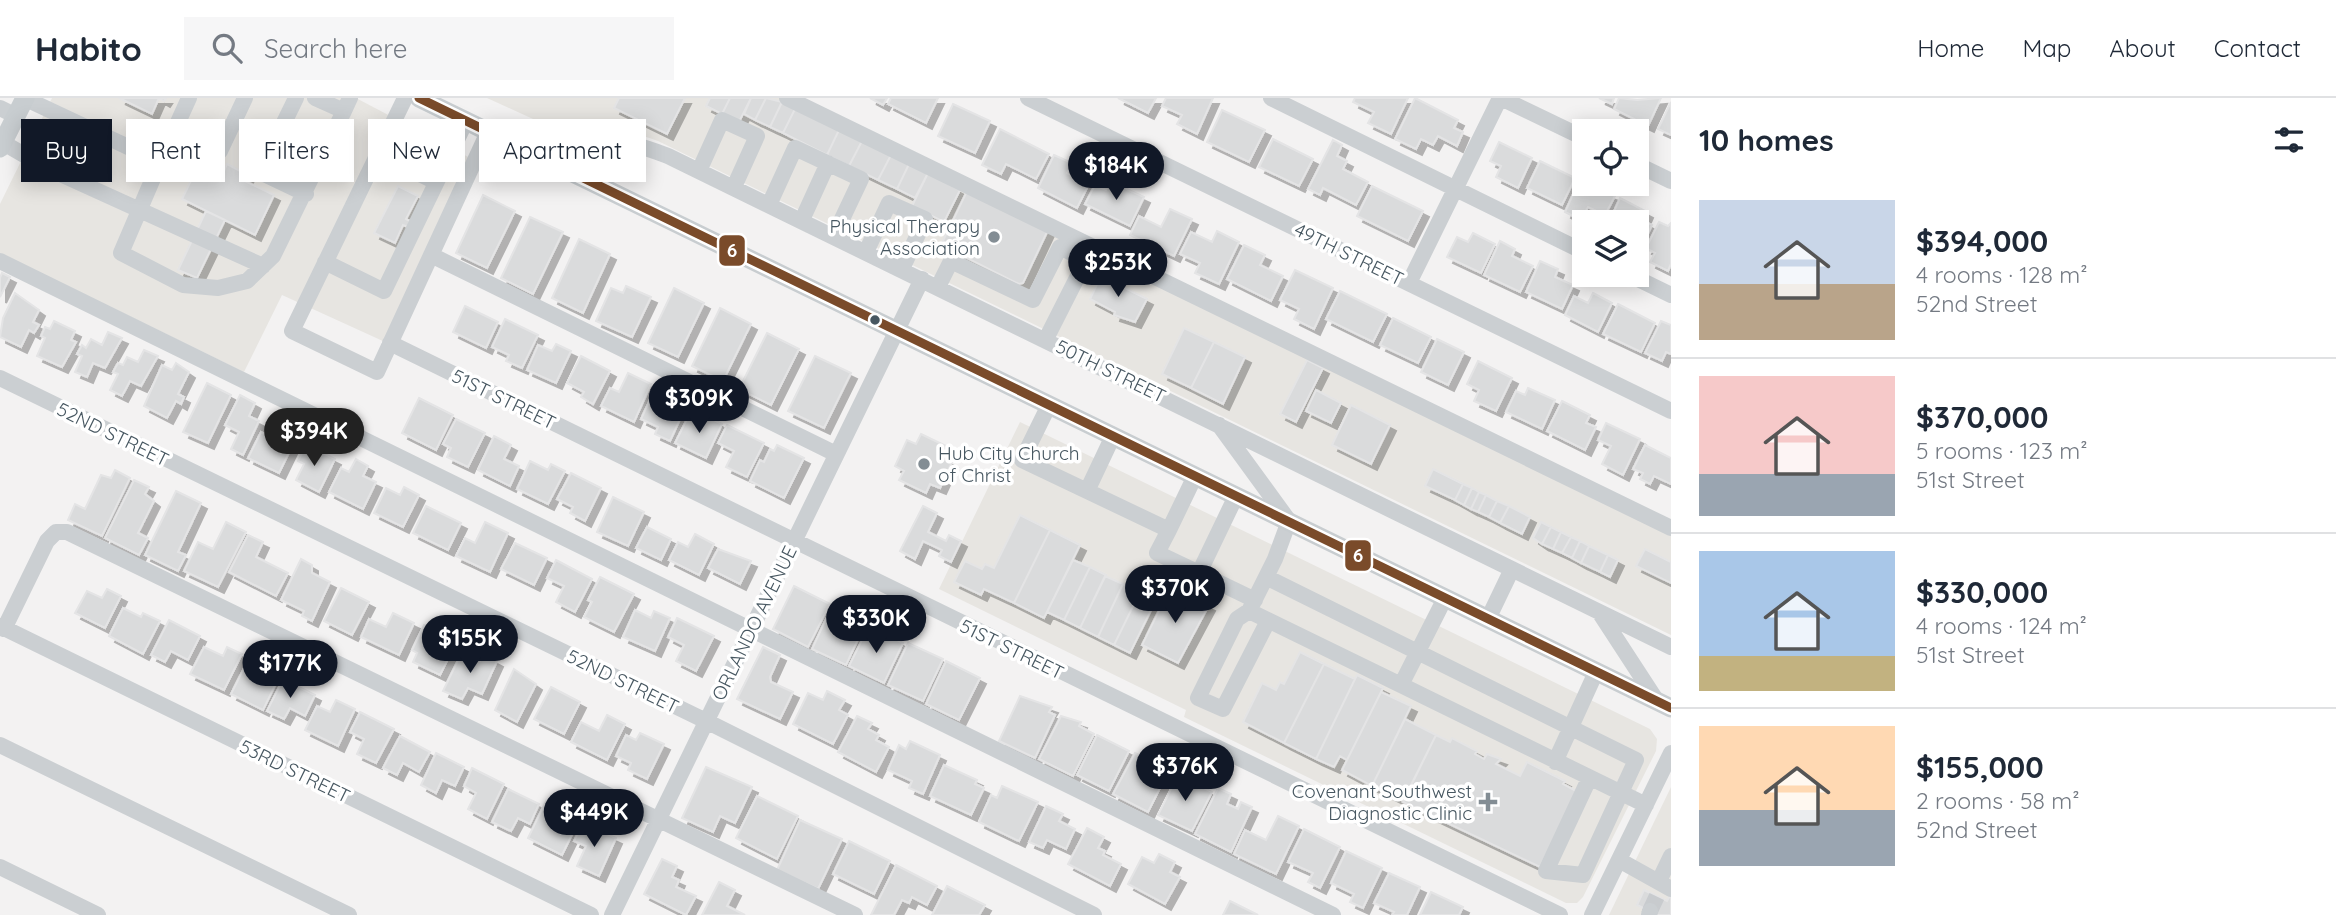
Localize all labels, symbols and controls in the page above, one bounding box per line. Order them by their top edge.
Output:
search box [184,17,674,80]
text: Habito [35,28,142,69]
icon: search [208,29,246,67]
text: Search here [264,32,407,65]
text: Home [1917,33,1984,63]
text: Map [2022,33,2071,63]
text: About [2109,33,2176,63]
text: Contact [2214,33,2301,63]
chip: Buy [21,119,112,182]
chip: Rent [126,119,225,182]
chip: Filters [239,119,354,182]
chip: New [368,119,465,182]
chip: Apartment [479,119,646,182]
map controls [1572,119,1649,287]
button: locate [1572,119,1649,196]
text: 10 homes [1699,121,1834,159]
icon: filters [2270,121,2308,159]
pin: $184K [1067,142,1165,202]
text: $184K [1084,150,1148,179]
button: layers [1572,210,1649,287]
place label: Physical Therapy Association [830,214,980,260]
street label: 49TH STREET [1290,217,1408,291]
text: $394,000 [1916,222,2048,260]
icon: home [1755,228,1839,312]
marker: Physical Therapy Association [986,229,1002,245]
line badge: 6 [718,234,746,267]
text: 6 [727,238,737,262]
pin: $253K [1069,240,1167,299]
text: $253K [1084,247,1152,276]
text: 4 rooms · 128 m² [1916,260,2088,289]
text: 52nd Street [1916,289,2038,318]
unlabelled marker [868,313,882,327]
street label: 50TH STREET [1052,334,1170,408]
street label: 51ST STREET [448,364,560,434]
pin: $309K [650,376,748,435]
text: $309K [665,383,733,412]
street label: 52ND STREET [53,397,173,471]
text: $370,000 [1916,398,2048,436]
icon: home [1755,404,1839,488]
pin: $394K [265,408,363,468]
text: $394K [280,416,348,445]
text: 5 rooms · 123 m² [1916,436,2088,465]
place label: Hub City Church of Christ [938,441,1080,487]
marker: Hub City Church of Christ [916,456,932,472]
text: 51st Street [1916,465,2025,494]
line badge: 6 [1344,539,1372,572]
street label: ORLANDO AVENUE [706,542,802,704]
text: 6 [1353,543,1363,567]
pin: $370K [1126,566,1224,625]
text: $370K [1141,573,1209,602]
text: $330,000 [1916,573,2048,611]
icon: home [1755,579,1839,663]
pin: $330K [827,596,925,655]
text: $330K [842,603,910,632]
text: 4 rooms · 124 m² [1916,611,2087,640]
street label: 51ST STREET [956,614,1068,684]
pin: $155K [421,616,519,675]
text: $155K [438,623,502,652]
pin: $177K [241,640,339,700]
text: 51st Street [1916,640,2025,669]
street label: 52ND STREET [563,644,683,718]
text: $177K [259,648,322,677]
street label: 53RD STREET [236,734,354,808]
pin: $376K [1136,744,1234,803]
text: $155,000 [1916,748,2044,786]
text: $376K [1152,751,1218,780]
icon: home [1755,754,1839,838]
place label: Covenant Southwest Diagnostic Clinic [1292,779,1472,825]
text: 2 rooms · 58 m² [1916,786,2079,815]
pin: $449K [545,790,643,849]
marker: Covenant Southwest Diagnostic Clinic [1478,792,1498,812]
text: $449K [560,797,628,826]
text: 52nd Street [1916,815,2038,844]

